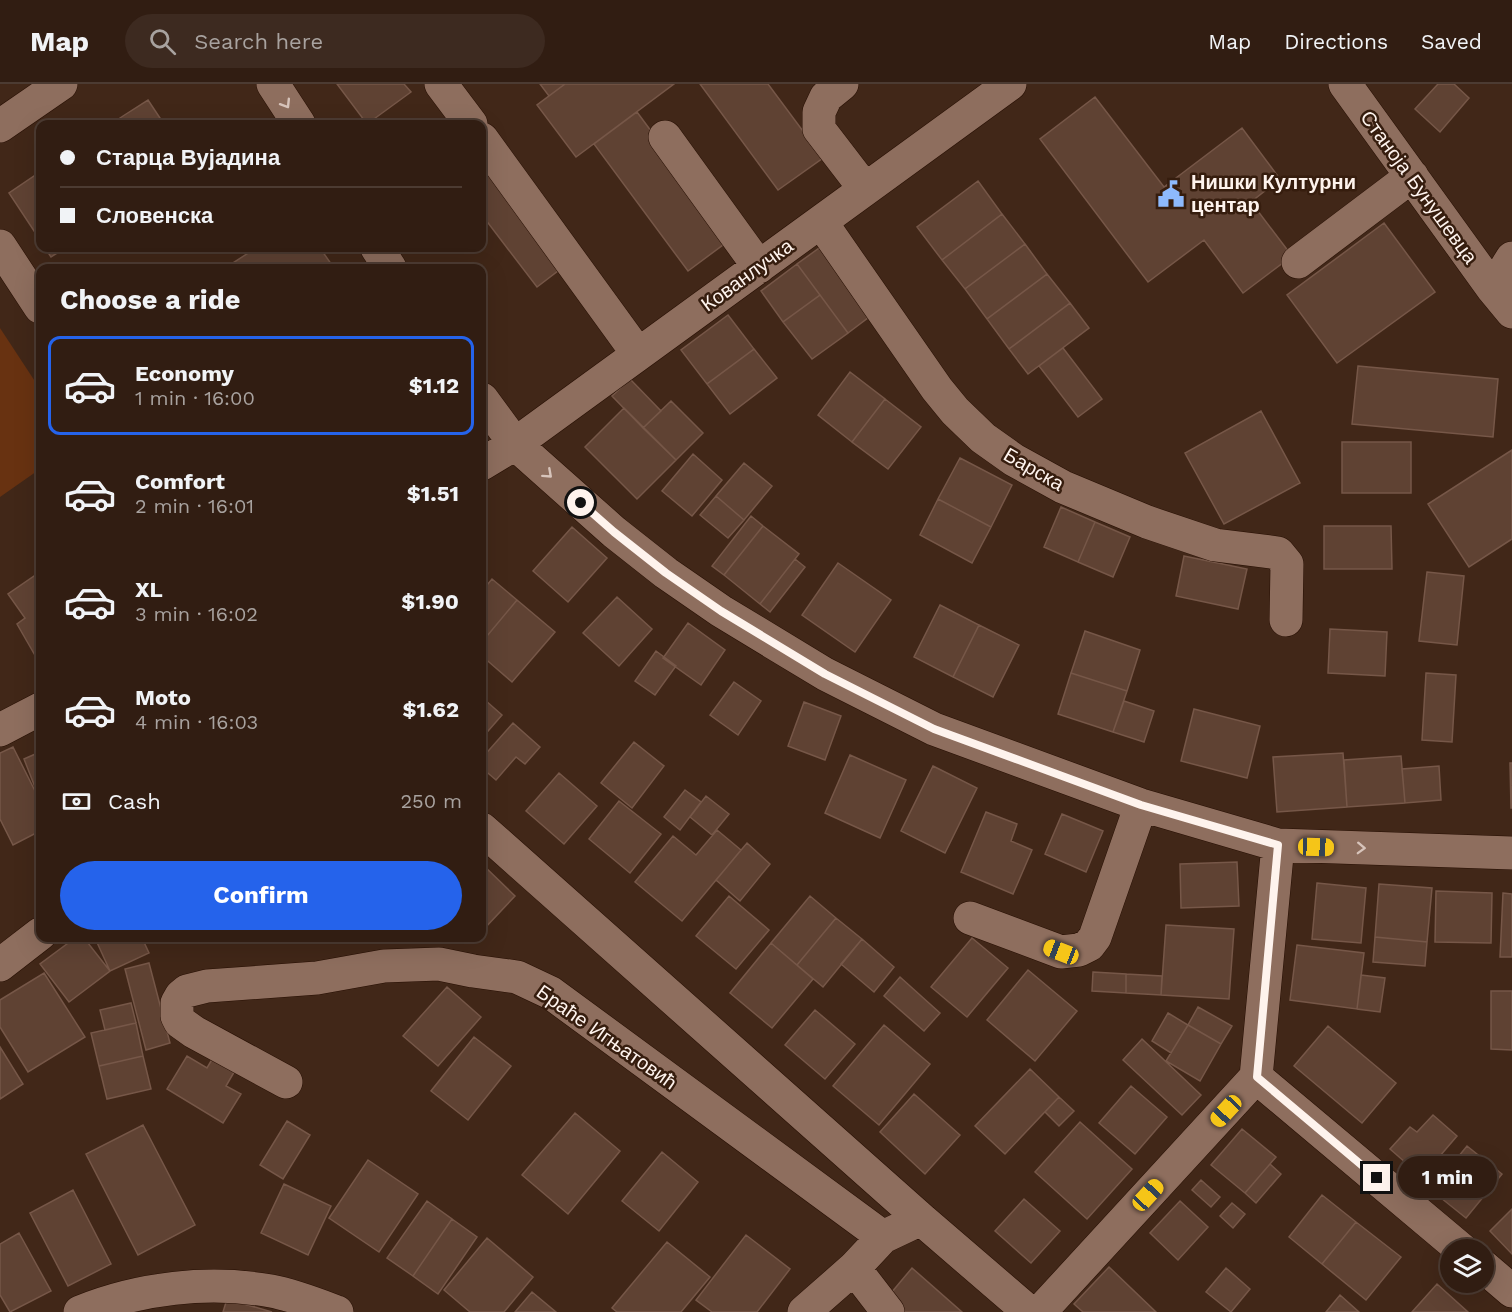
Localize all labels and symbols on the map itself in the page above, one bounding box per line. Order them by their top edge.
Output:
one-way arrow [278,98,290,108]
street label: Станоја Бунушевца [1355,106,1483,269]
place label: Нишки Културни центар [1191,170,1356,217]
public building icon: Нишки Културни центар [1156,179,1186,209]
street label: Кованлучка [696,233,798,316]
street label: Барска [1000,442,1069,496]
one-way arrow [541,466,552,477]
route start [567,489,594,516]
car [1298,837,1334,857]
one-way arrow [1357,842,1366,855]
car [1041,937,1081,967]
street label: Браће Игњатовић [532,980,682,1094]
car [1207,1092,1245,1130]
callout: 1 min [1398,1157,1497,1199]
route end [1363,1164,1390,1191]
car [1129,1176,1167,1214]

